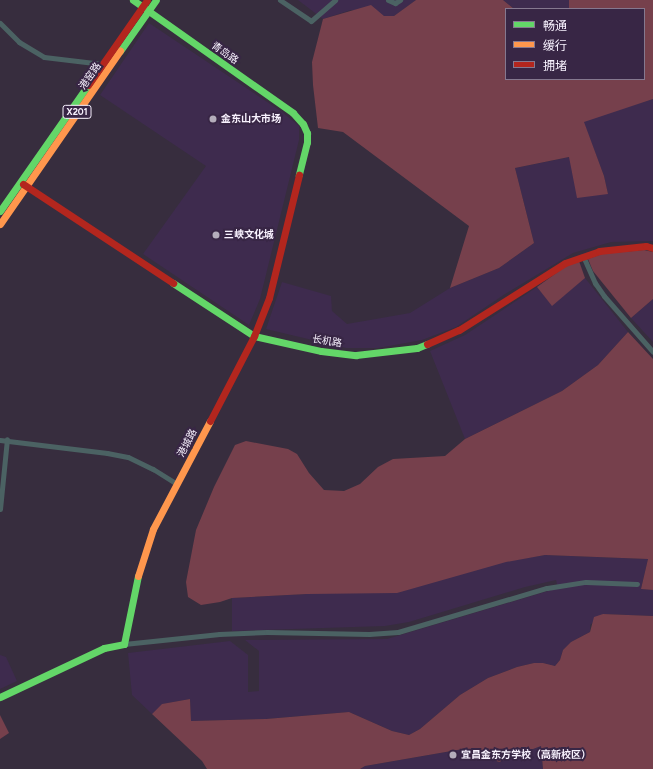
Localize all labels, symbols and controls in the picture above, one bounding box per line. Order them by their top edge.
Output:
legend [505,8,645,80]
text: 畅通 [543,19,567,33]
street label: 青岛路 [209,39,241,67]
text: 缓行 [543,39,567,53]
text: 拥堵 [543,59,567,73]
street label: 港窑路 [76,60,104,92]
road number: X201 [62,105,92,119]
place label: 金东山大市场 [221,113,281,125]
marker: 金东山大市场 [208,114,218,124]
place label: 三峡文化城 [224,229,274,241]
marker: 三峡文化城 [211,230,221,240]
street label: 长机路 [311,333,343,349]
street label: 港城路 [175,427,199,459]
place label: 宜昌金东方学校（高新校区） [461,749,591,761]
marker: 宜昌金东方学校（高新校区） [448,750,458,760]

